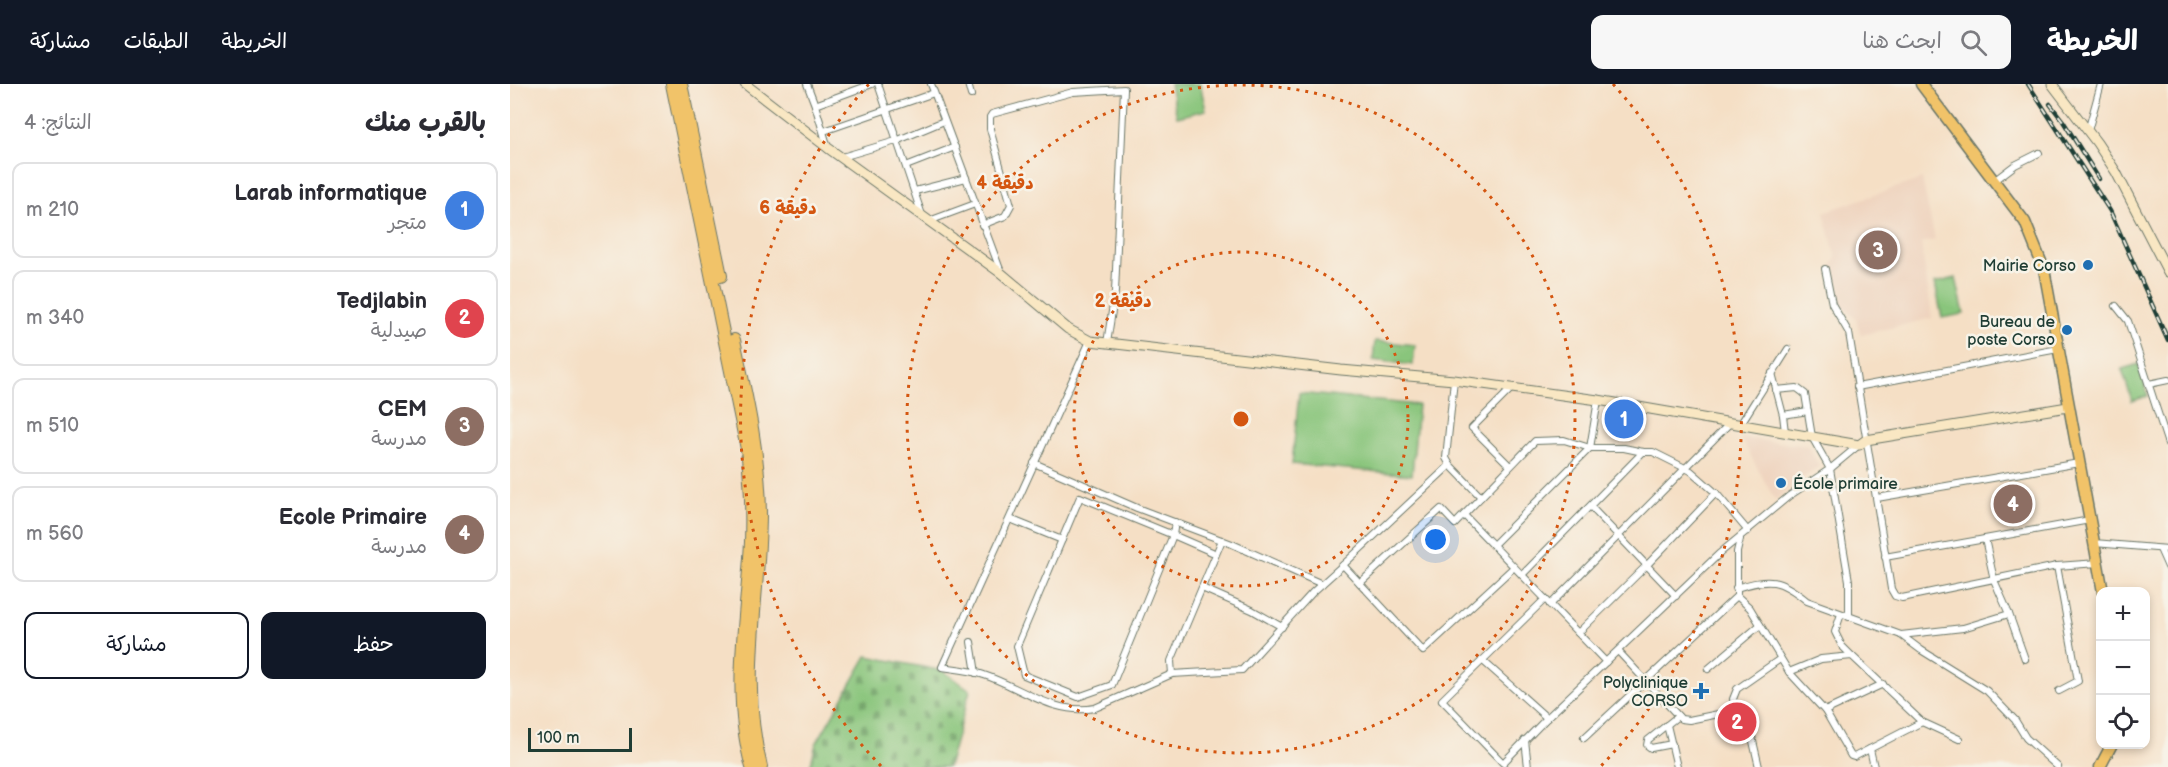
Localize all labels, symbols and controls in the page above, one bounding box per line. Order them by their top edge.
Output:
search box [1591,15,2011,69]
text: الخريطة [2047,25,2138,58]
icon: search [1957,26,1990,59]
text: ابحث هنا [1862,28,1942,55]
text: مشاركة [30,29,91,54]
text: الطبقات [124,29,189,54]
text: الخريطة [222,29,287,54]
text: بالقرب منك [365,108,486,139]
text: النتائج: 4 [24,111,92,135]
text: 4 دقيقة [977,173,1034,194]
text: Larab informatique [234,180,427,207]
text: 210 m [26,198,79,222]
text: 1 [460,198,469,222]
text: 6 دقيقة [759,198,817,219]
text: متجر [388,211,427,235]
pin: 3 [1858,228,1898,272]
place label: Mairie Corso [1983,257,2076,276]
marker: Mairie Corso [2081,258,2095,272]
text: Tedjlabin [337,288,427,315]
text: 2 دقيقة [1094,291,1152,312]
text: 340 m [26,306,84,330]
text: 2 [459,306,471,330]
place label: Bureau de poste Corso [1967,313,2056,350]
text: صيدلية [371,319,427,343]
marker: Bureau de poste Corso [2060,323,2074,337]
text: CEM [378,396,427,423]
pin: 1 [1604,396,1644,442]
centre of rings [1231,409,1251,429]
text: 510 m [26,414,79,438]
text: 3 [459,414,470,438]
text: مدرسة [371,427,427,451]
place label: École primaire [1793,473,1898,494]
marker: École primaire [1774,476,1788,490]
pin: 4 [1994,482,2032,526]
text: Ecole Primaire [279,504,427,531]
text: 560 m [26,522,83,546]
text: 4 [459,522,470,546]
your location [1421,525,1450,554]
text: مدرسة [371,535,427,559]
map controls [2096,587,2150,749]
button: + [2096,587,2150,641]
button: مشاركة [24,612,249,679]
button: حفظ [261,612,486,679]
button: − [2096,641,2150,695]
place label: Polyclinique CORSO [1603,674,1689,711]
marker: Polyclinique CORSO [1692,682,1710,700]
button: locate [2096,695,2150,749]
pin: 2 [1718,700,1756,744]
scale bar [528,725,632,752]
text: 100 m [537,729,580,748]

